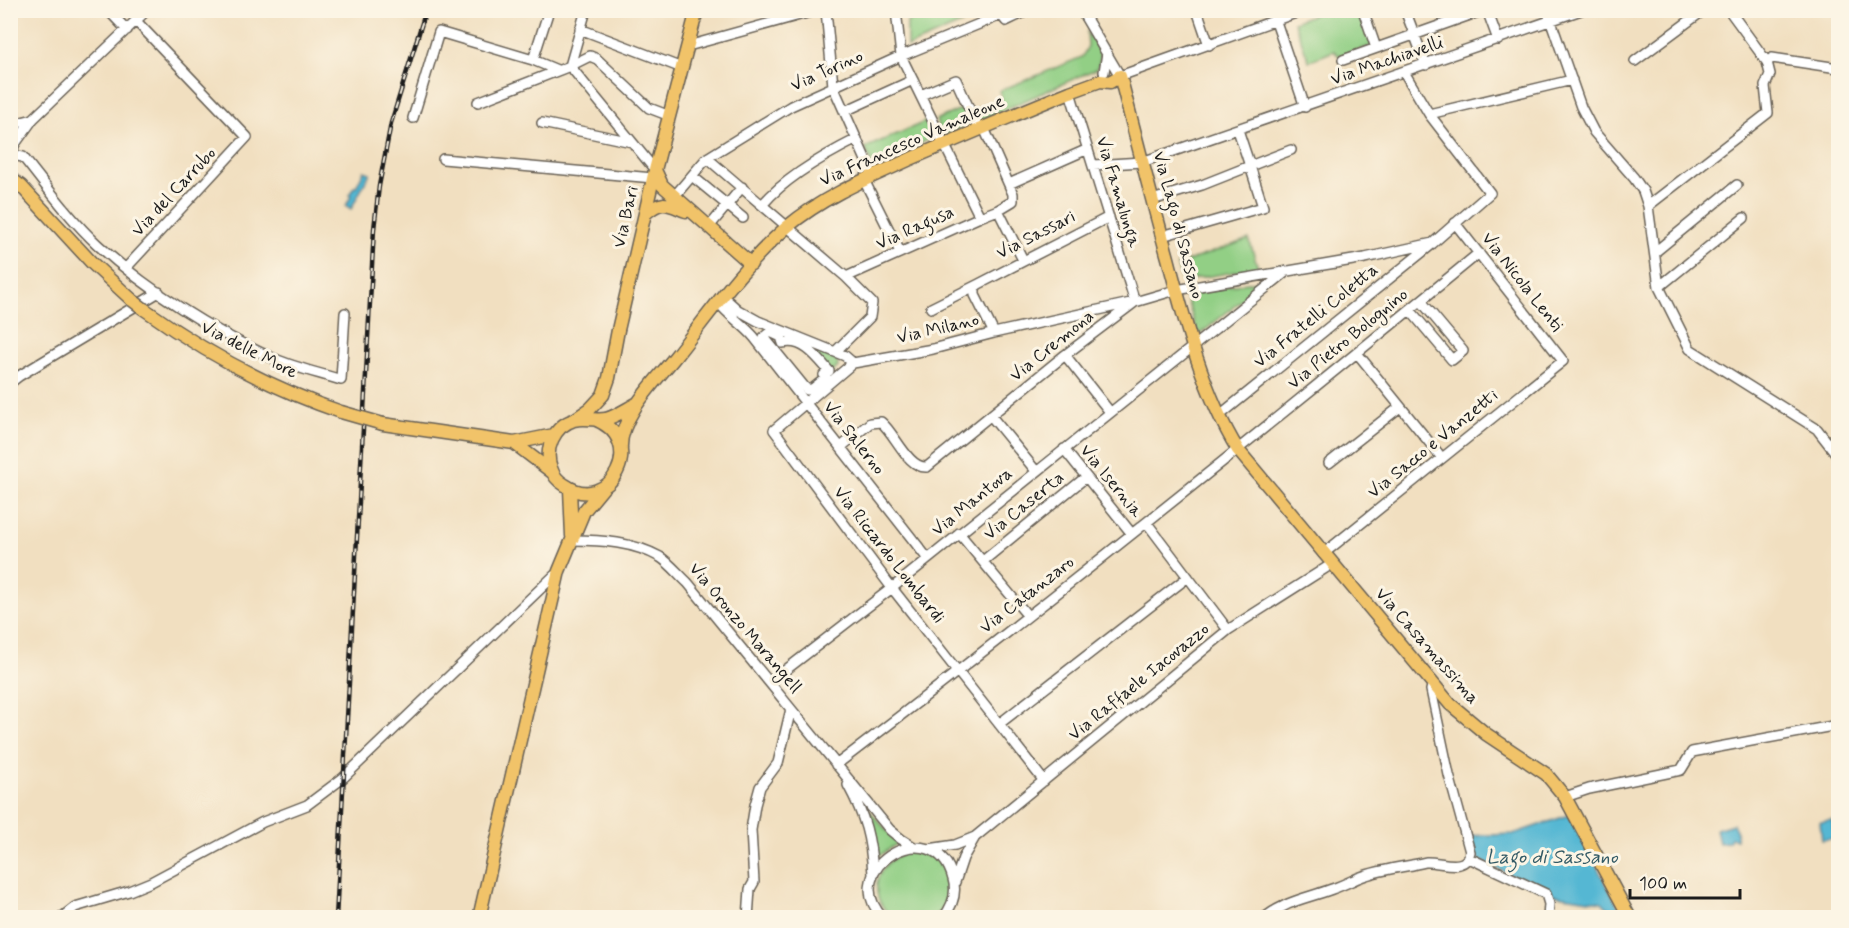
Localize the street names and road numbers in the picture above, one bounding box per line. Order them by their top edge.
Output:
street label: Via Machiavelli [1327,30,1447,92]
street label: Via Torino [787,44,867,98]
street label: Via Francesco Vamaleone [816,89,1008,193]
street label: Via Famalunga [1088,134,1146,251]
street label: Via del Carrubo [126,142,222,242]
street label: Via Lago di Sassano [1145,148,1209,302]
street label: Via Bari [607,184,645,250]
street label: Via Ragusa [872,200,959,258]
street label: Via Sassari [992,205,1080,265]
street label: Via Nicola Lenti [1476,227,1569,337]
street label: Via Fratelli Coletta [1249,258,1383,374]
street label: Via Pietro Bolognino [1283,283,1414,396]
street label: Via Cremona [1005,305,1099,387]
street label: Via Milano [894,308,982,350]
street label: Via delle More [196,315,302,385]
street label: Via Sacco e Vanzetti [1363,384,1503,504]
street label: Via Salerno [818,396,890,480]
street label: Via Isernia [1074,439,1148,523]
street label: Via Mantova [927,462,1017,542]
street label: Via Caserta [979,466,1069,546]
street label: Via Riccardo Lombardi [828,481,950,629]
street label: Via Catanzaro [975,550,1079,640]
street label: Via Oronzo Marangell [682,557,807,699]
street label: Via Casamassima [1370,582,1484,710]
street label: Via Raffaele Iacovazzo [1063,617,1215,747]

